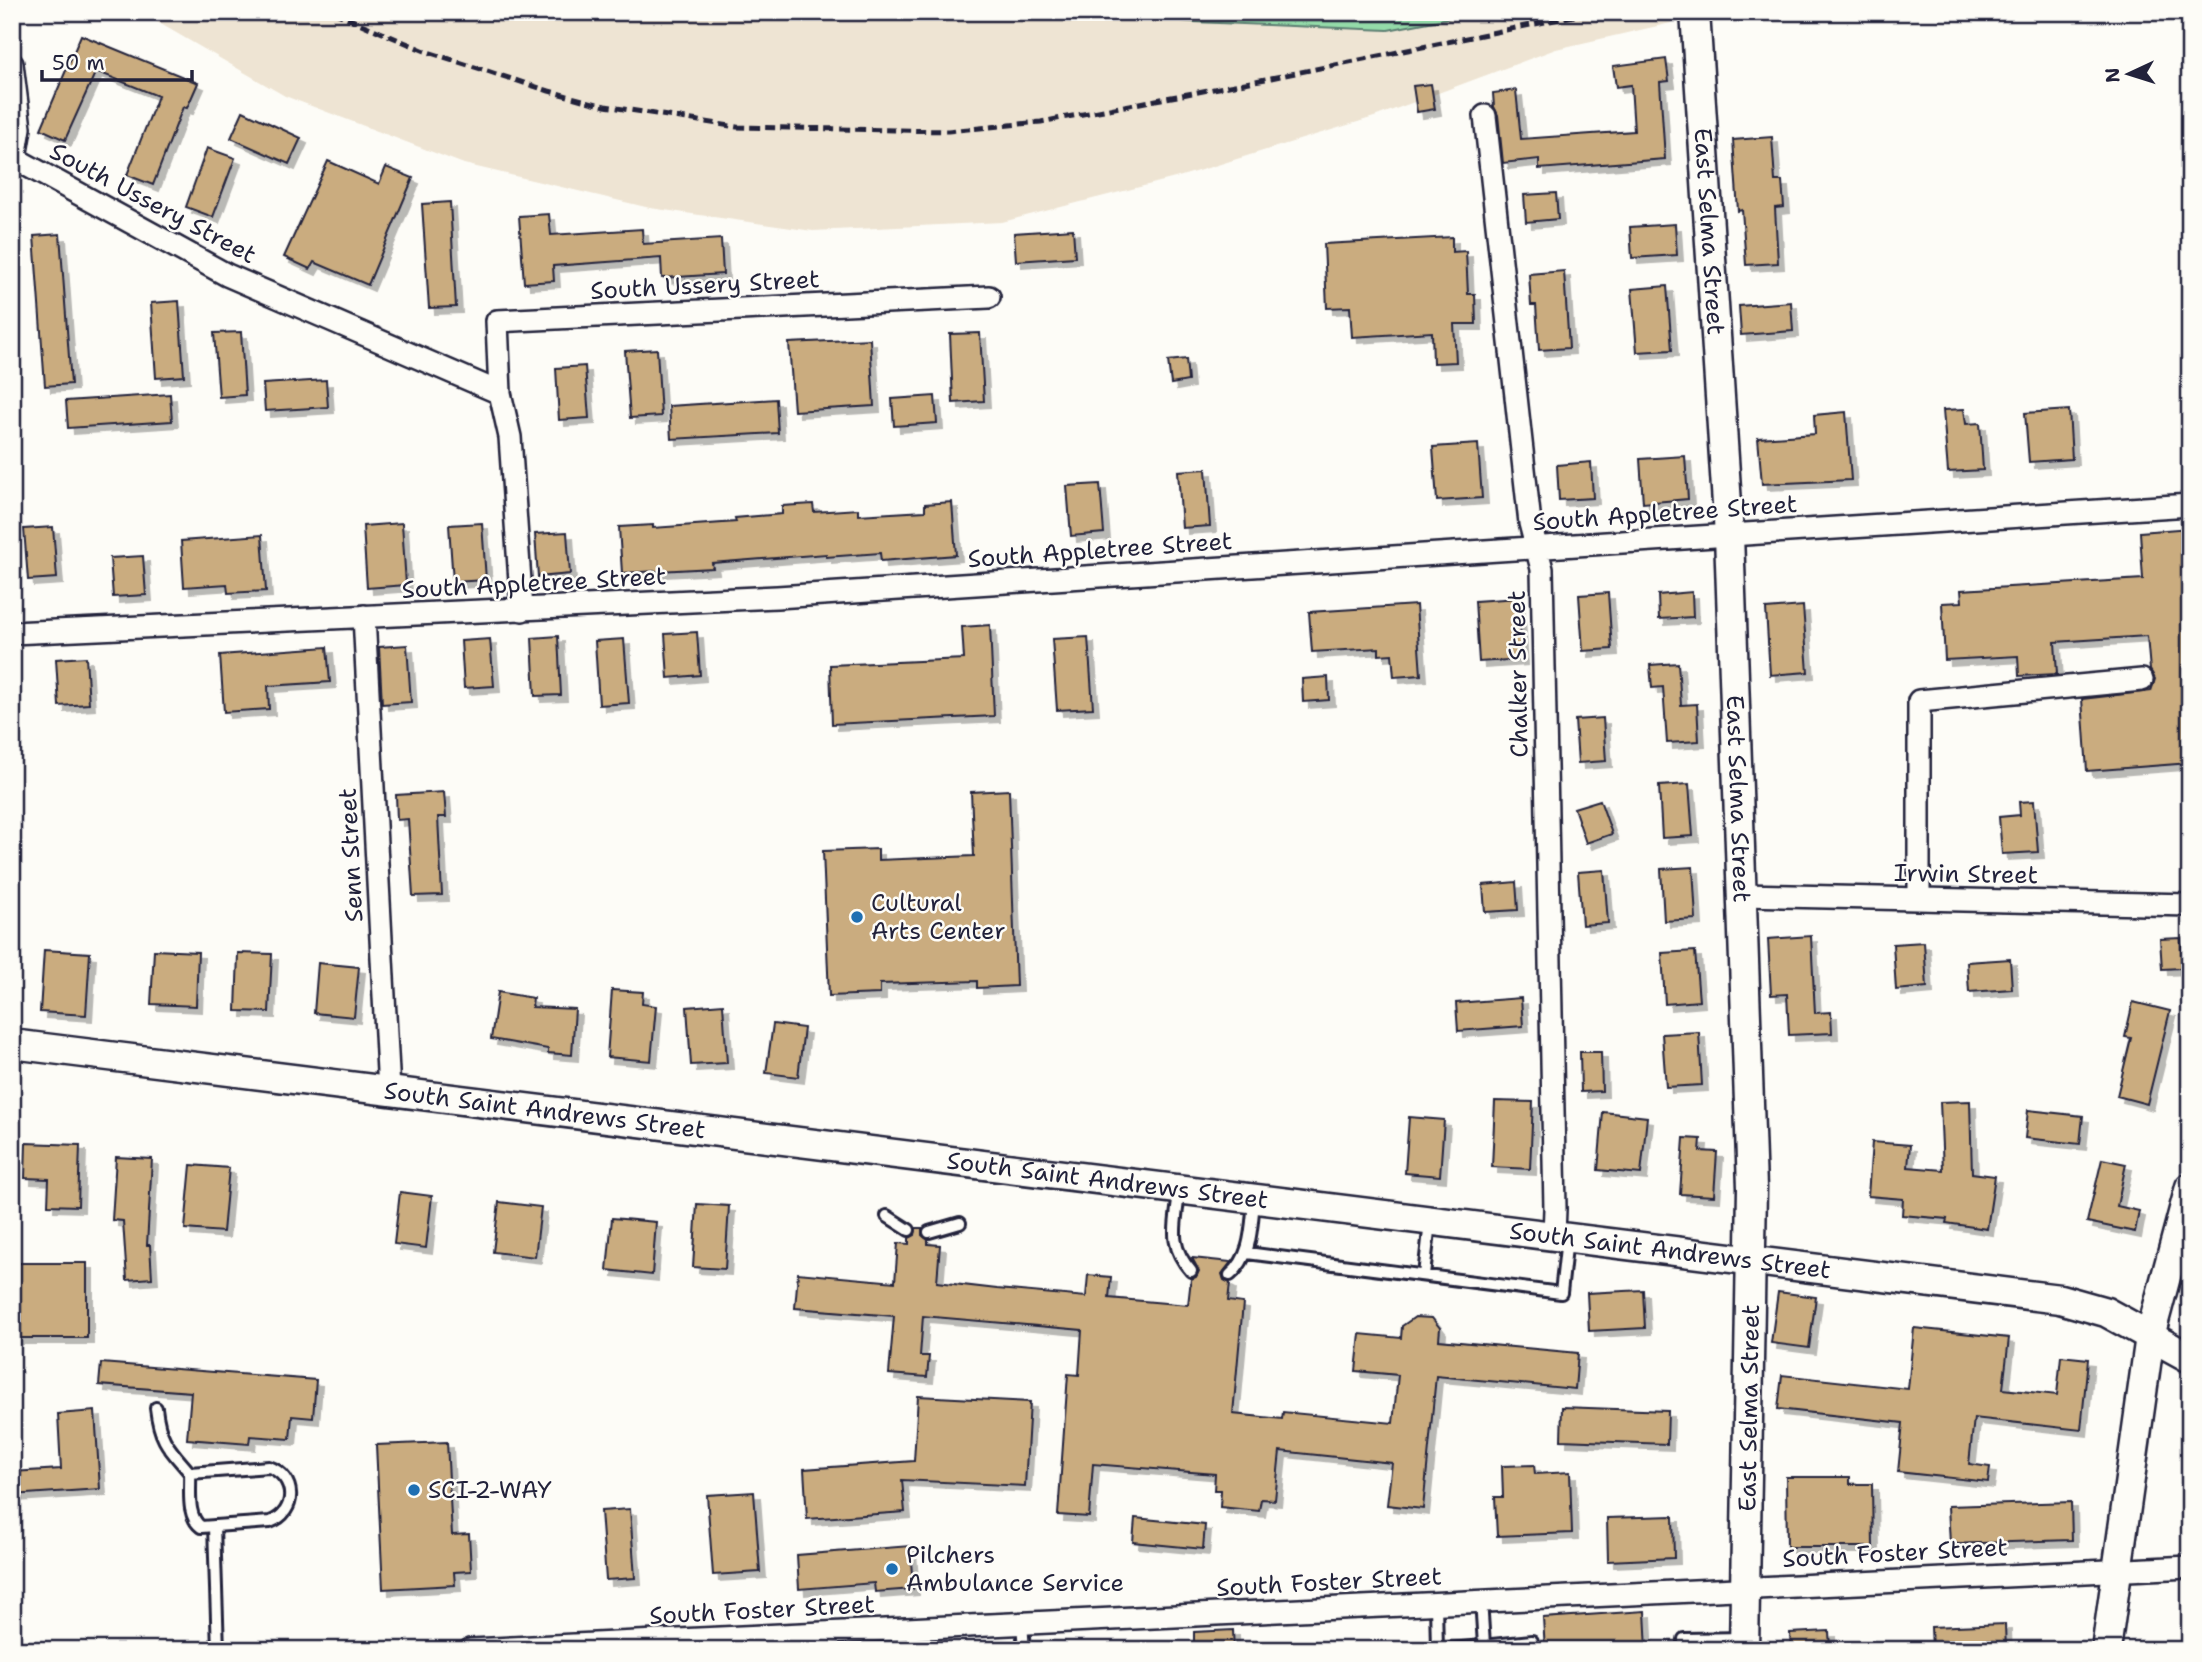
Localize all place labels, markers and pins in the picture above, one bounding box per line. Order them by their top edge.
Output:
place label: Cultural Arts Center [871,887,1006,947]
marker: Cultural Arts Center [849,909,865,925]
place label: SCI-2-WAY [428,1474,552,1506]
marker: SCI-2-WAY [406,1482,422,1498]
place label: Pilchers Ambulance Service [906,1539,1124,1599]
marker: Pilchers Ambulance Service [884,1561,900,1577]

